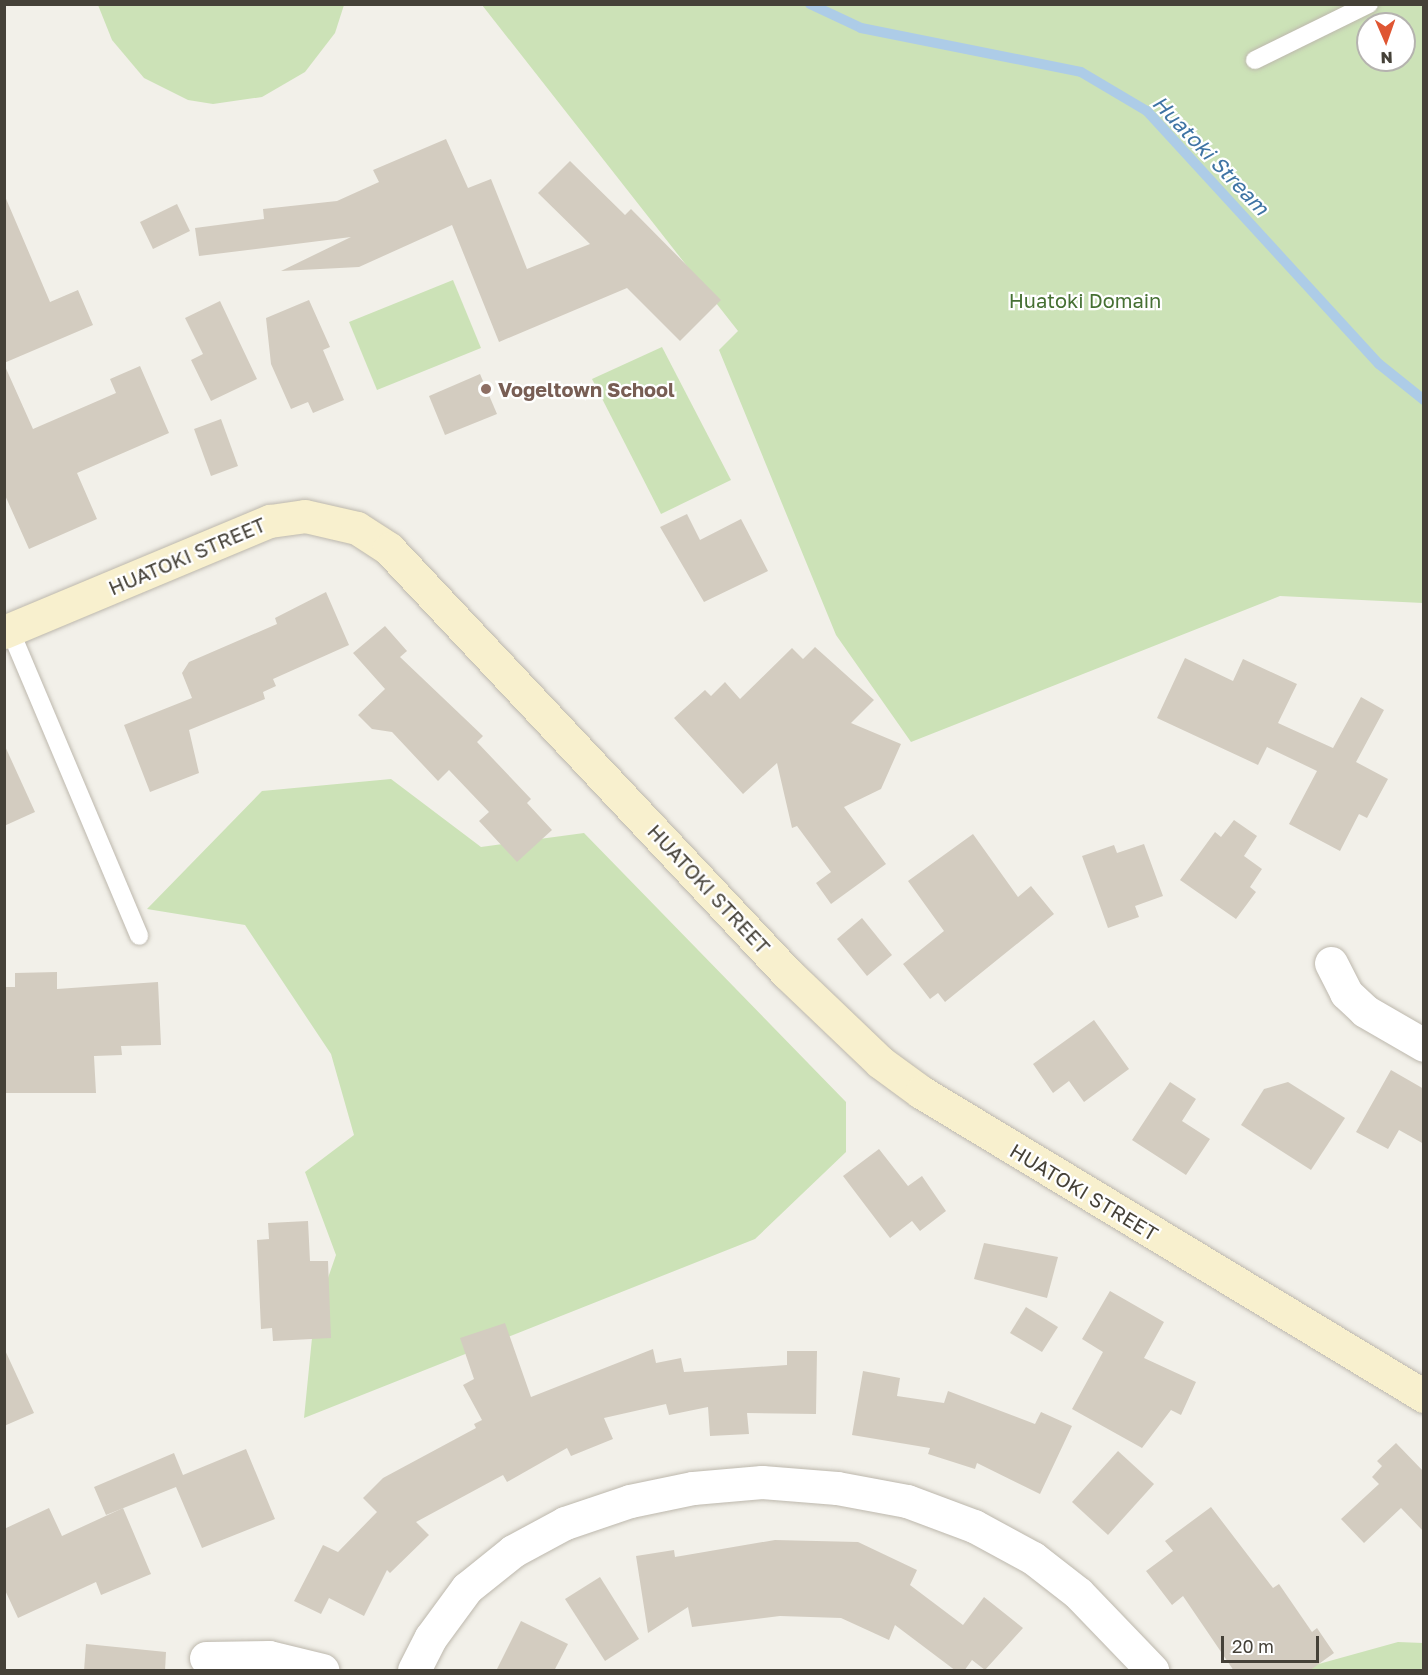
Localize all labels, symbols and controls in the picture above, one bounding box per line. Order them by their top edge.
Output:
north arrow [1356,12,1416,72]
text: N [1380,48,1393,68]
water label: Huatoki Stream [1148,90,1274,220]
park label: Huatoki Domain [1009,288,1161,312]
place label: Vogeltown School [498,377,675,401]
marker: Vogeltown School [479,382,493,396]
street label: HUATOKI STREET [105,512,269,600]
street label: HUATOKI STREET [643,819,775,959]
street label: HUATOKI STREET [1006,1138,1162,1246]
scale bar [1224,1624,1322,1662]
text: 20 m [1232,1635,1274,1657]

